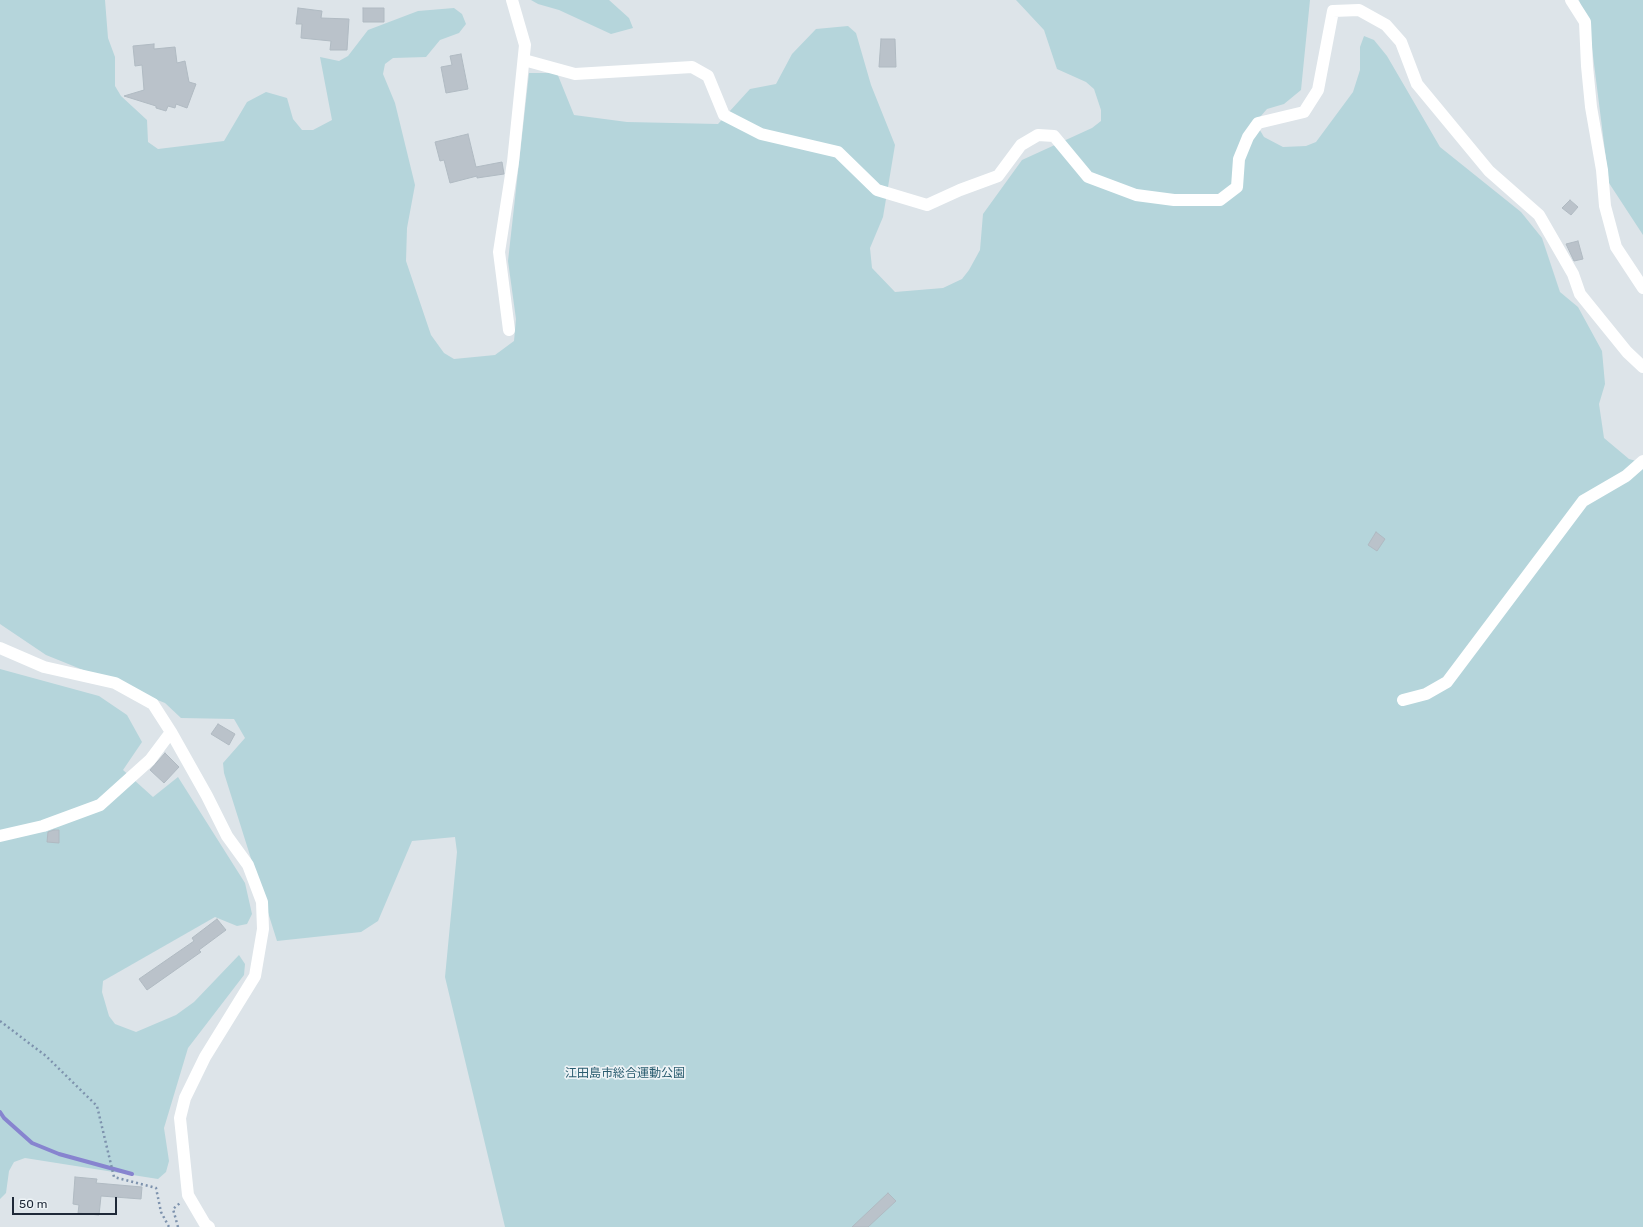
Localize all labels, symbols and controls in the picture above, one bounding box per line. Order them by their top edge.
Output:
park label: 江田島市総合運動公園 [565,1067,685,1081]
scale bar [14,1189,119,1215]
text: 50 m [19,1197,47,1211]

